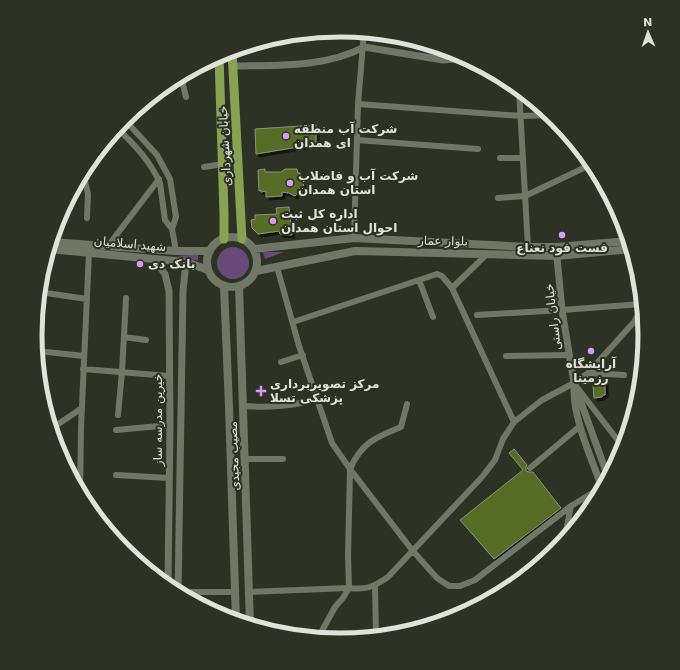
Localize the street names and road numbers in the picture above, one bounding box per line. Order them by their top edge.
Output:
street label: خیابان شهرداری [216,105,235,187]
street label: شهید اسلامیان [93,234,167,254]
street label: بلوار عمار [417,234,468,249]
street label: خیابان راستی [542,283,565,351]
street label: خیرین مدرسه ساز [151,374,166,467]
street label: مصیب مجیدی [226,421,242,491]

